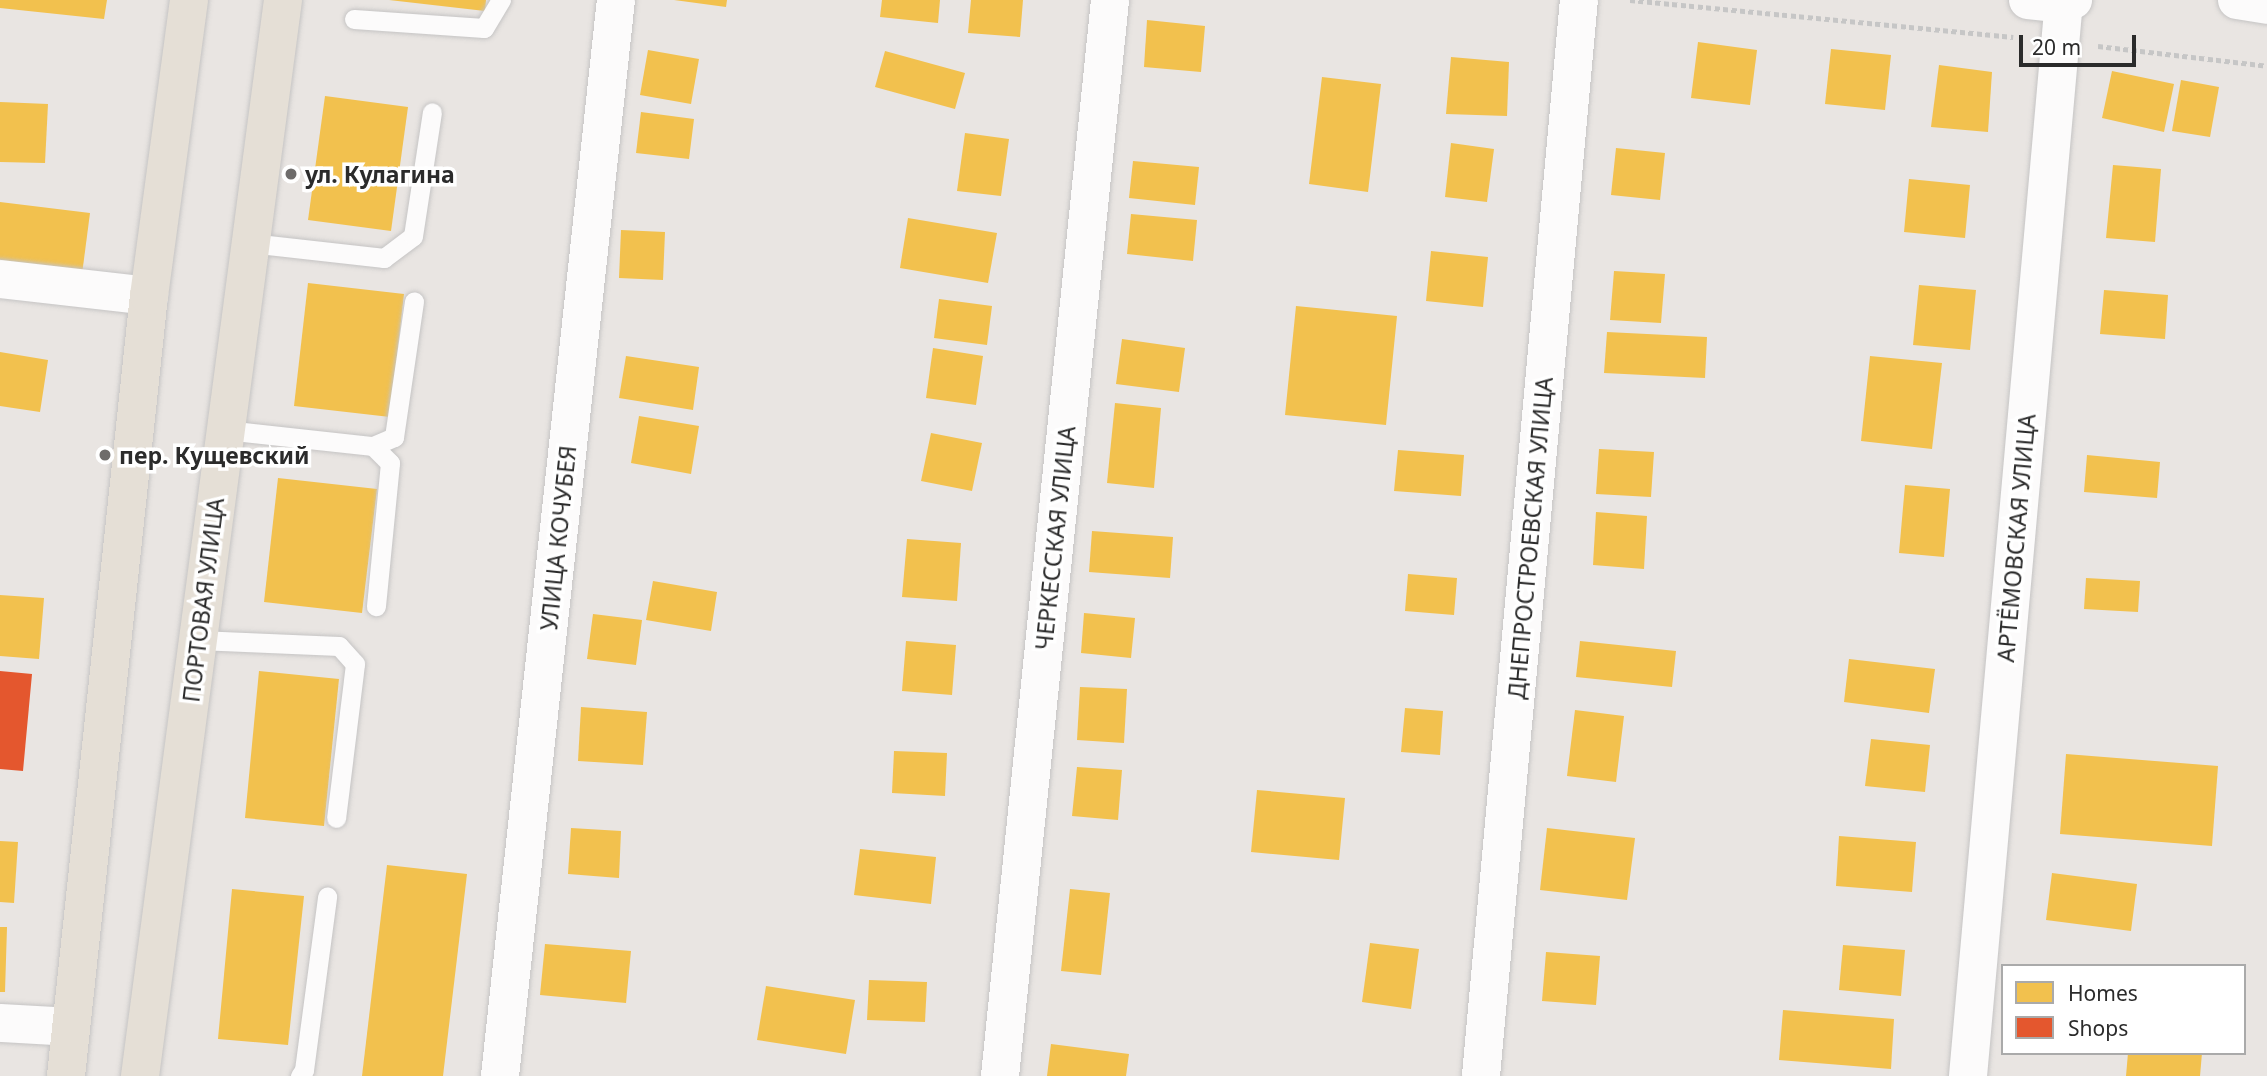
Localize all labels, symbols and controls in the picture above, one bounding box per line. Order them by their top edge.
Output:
scale bar [2022,21,2139,65]
text: 20 m [2032,33,2081,61]
place label: ул. Кулагина [305,160,455,188]
marker: ул. Кулагина [283,166,299,182]
street label: ДНЕПРОСТРОЕВСКАЯ УЛИЦА [1502,376,1558,700]
street label: АРТЁМОВСКАЯ УЛИЦА [1991,413,2041,663]
street label: ЧЕРКЕССКАЯ УЛИЦА [1030,425,1080,651]
place label: пер. Кущевский [119,441,310,469]
street label: УЛИЦА КОЧУБЕЯ [535,444,581,632]
marker: пер. Кущевский [97,447,113,463]
street label: ПОРТОВАЯ УЛИЦА [177,496,229,704]
legend [2001,964,2246,1055]
text: Homes [2068,979,2138,1007]
text: Shops [2068,1014,2128,1042]

